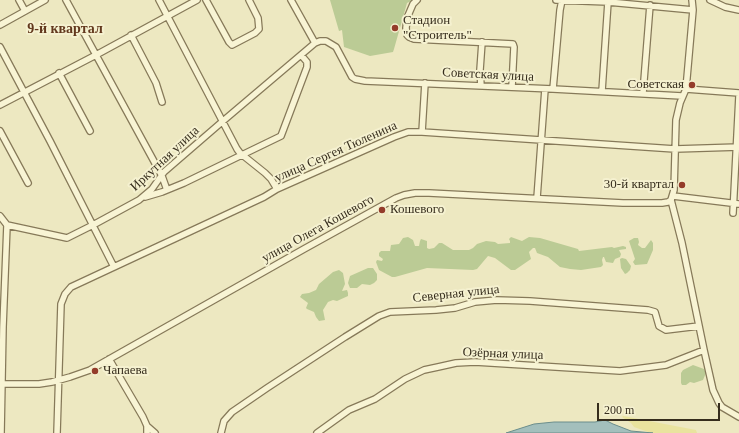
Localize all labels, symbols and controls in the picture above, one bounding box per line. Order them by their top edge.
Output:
place label: Стадион "Строитель" [403,13,472,44]
district label: 9-й квартал [27,21,103,37]
marker: Стадион "Строитель" [390,23,400,33]
street label: Советская улица [442,65,534,85]
place label: Советская [628,77,684,93]
marker: Советская [687,80,697,90]
street label: улица Сергея Тюленина [272,118,400,186]
street label: Иркутная улица [127,123,203,195]
place label: 30-й квартал [604,177,674,193]
marker: 30-й квартал [677,180,687,190]
street label: улица Олега Кошевого [259,192,377,266]
place label: Кошевого [390,202,444,218]
marker: Кошевого [377,205,387,215]
street label: Северная улица [412,282,500,306]
street label: Озёрная улица [462,345,544,363]
place label: Чапаева [103,363,147,379]
marker: Чапаева [90,366,100,376]
scale bar [599,395,722,421]
text: 200 m [604,403,634,417]

